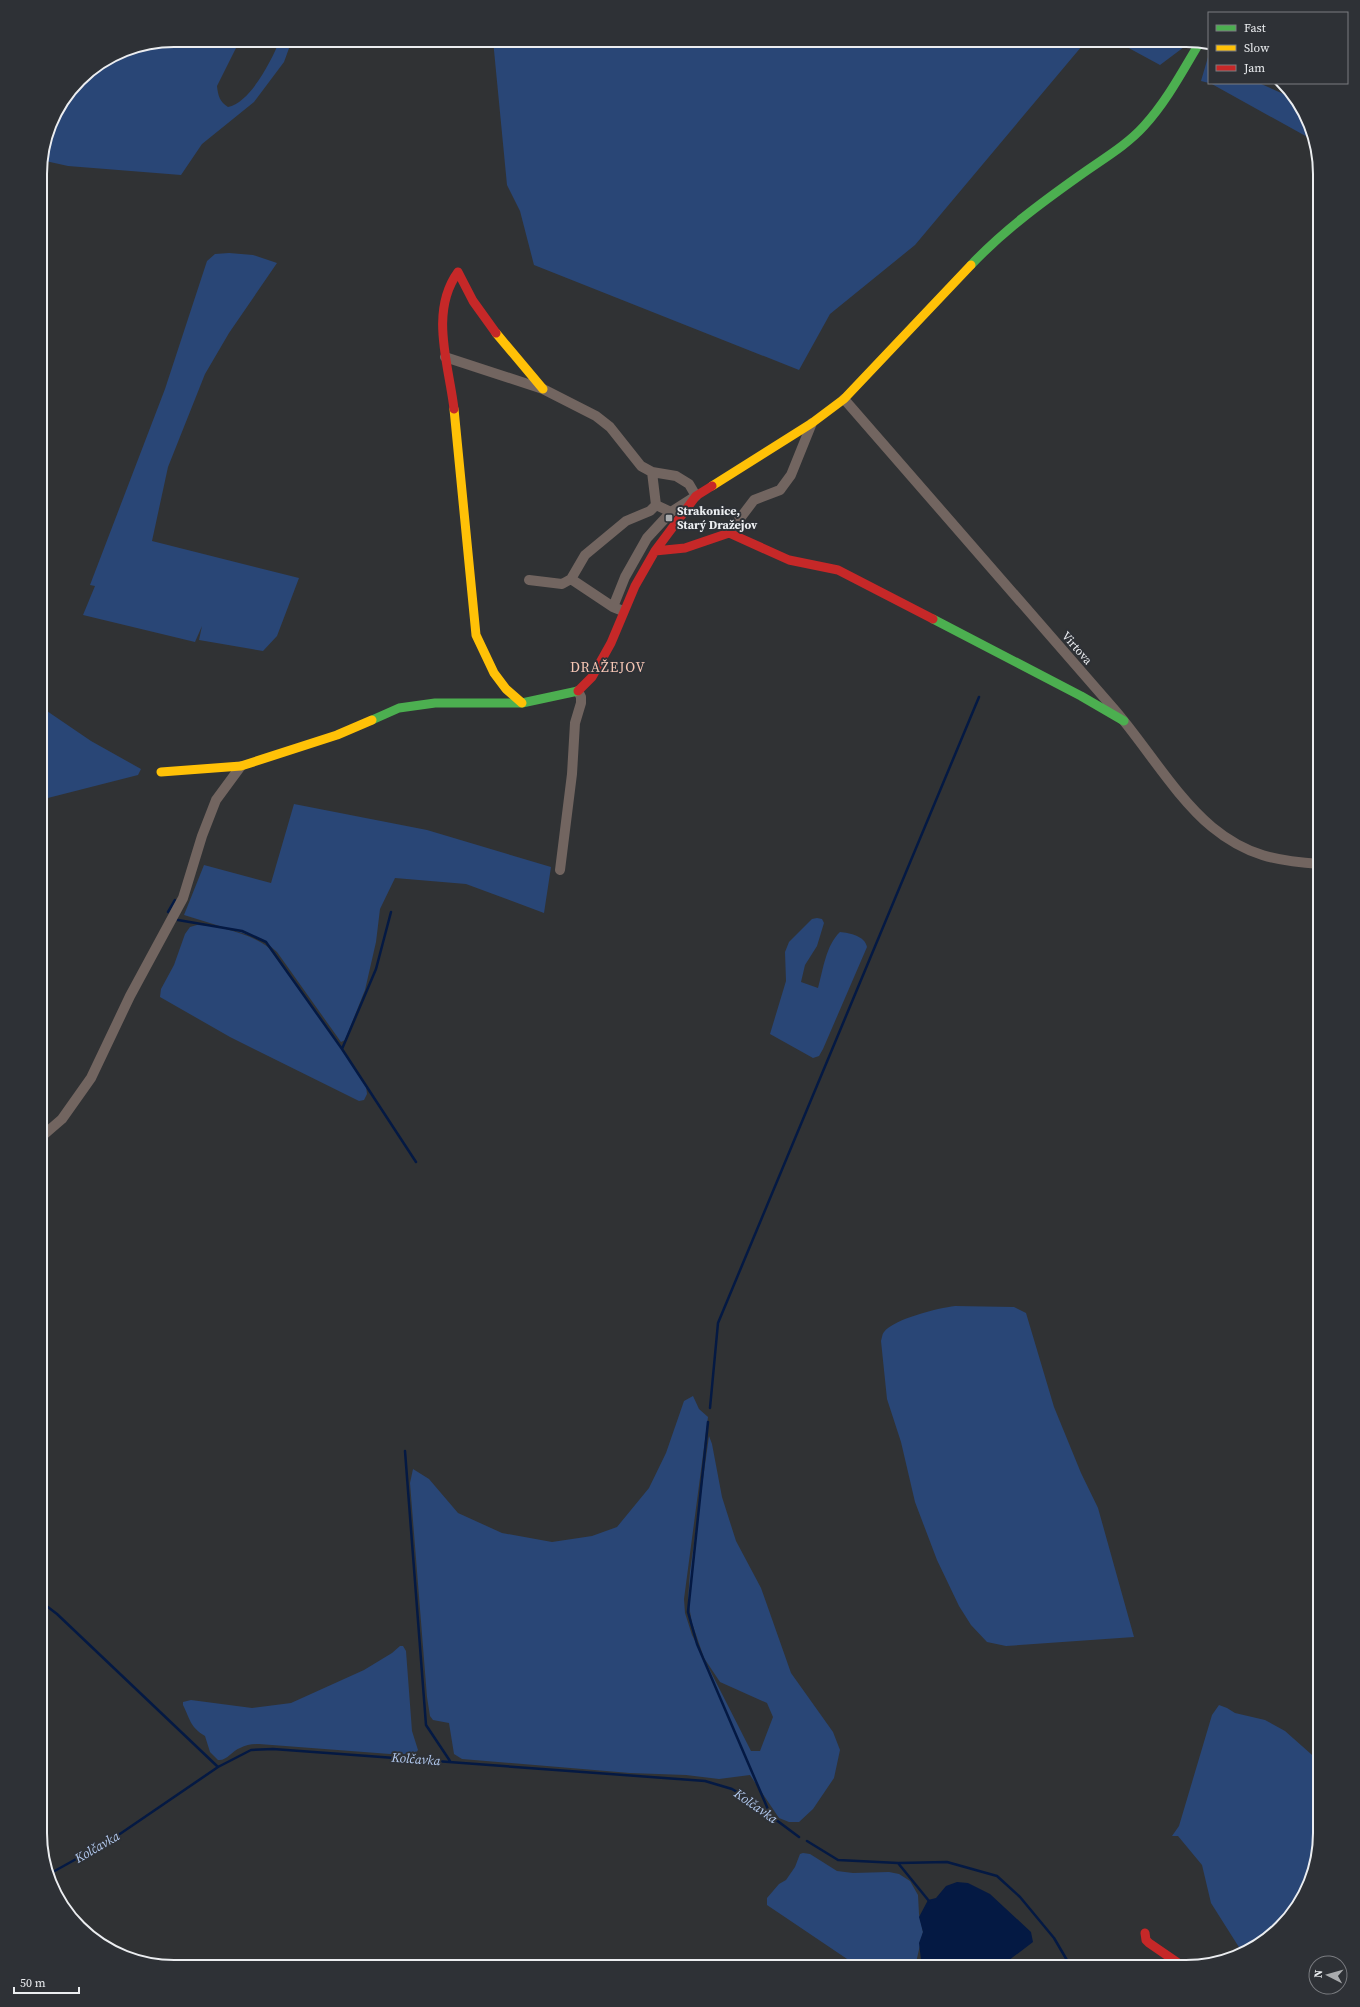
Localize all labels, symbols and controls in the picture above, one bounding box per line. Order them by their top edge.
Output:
legend [1208,12,1348,84]
text: Fast [1244,20,1266,36]
text: Slow [1244,40,1270,56]
text: Jam [1243,60,1265,76]
place label: Strakonice, Starý Dražejov [677,503,758,533]
marker: Strakonice, Starý Dražejov [664,513,674,523]
street label: Virtova [1058,628,1096,669]
district label: DRAŽEJOV [570,657,646,677]
water label: Kolčavka [390,1749,441,1769]
water label: Kolčavka [730,1784,781,1827]
water label: Kolčavka [71,1827,123,1867]
north arrow [1308,1955,1348,1995]
scale bar [14,1969,79,1995]
text: N [1311,1969,1326,1979]
text: 50 m [20,1975,46,1991]

